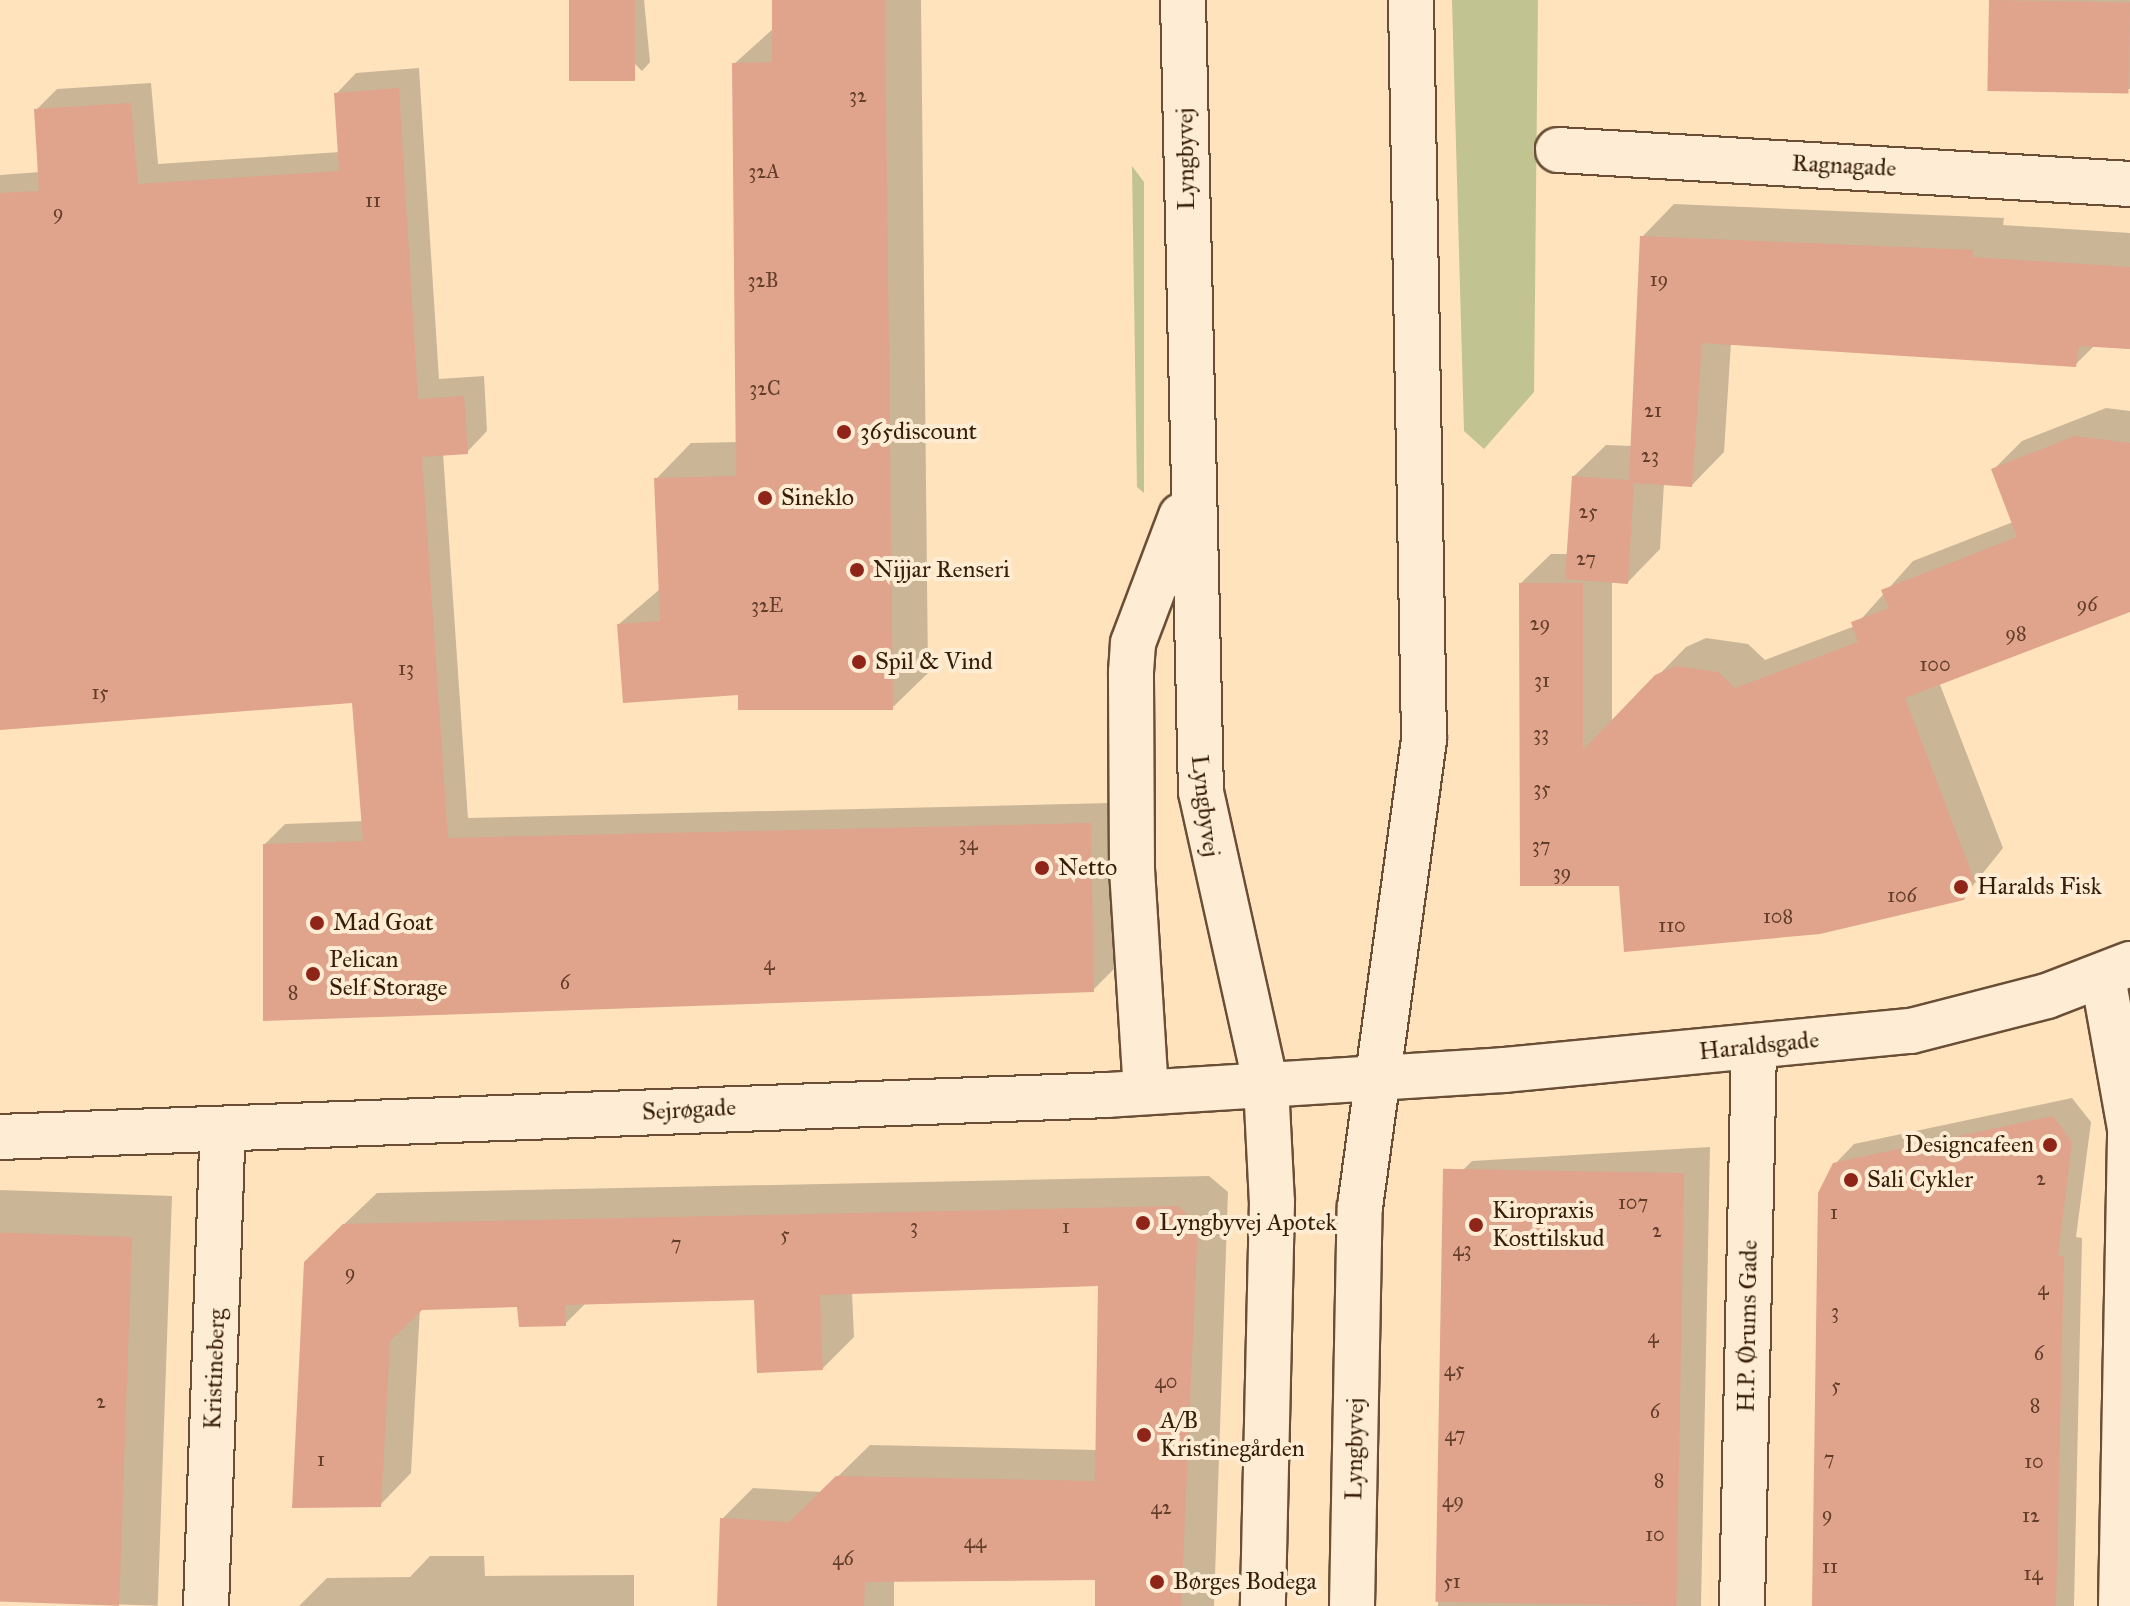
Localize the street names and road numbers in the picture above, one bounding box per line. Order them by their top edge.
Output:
street label: Lyngbyvej [1171,107,1201,211]
street label: Ragnagade [1791,149,1897,183]
street label: Lyngbyvej [1184,753,1226,859]
street label: Haraldsgade [1698,1025,1820,1067]
street label: Sejrøgade [641,1093,737,1127]
street label: H.P. Ørums Gade [1732,1239,1764,1413]
street label: Kristineberg [198,1308,232,1430]
street label: Lyngbyvej [1340,1397,1370,1501]

